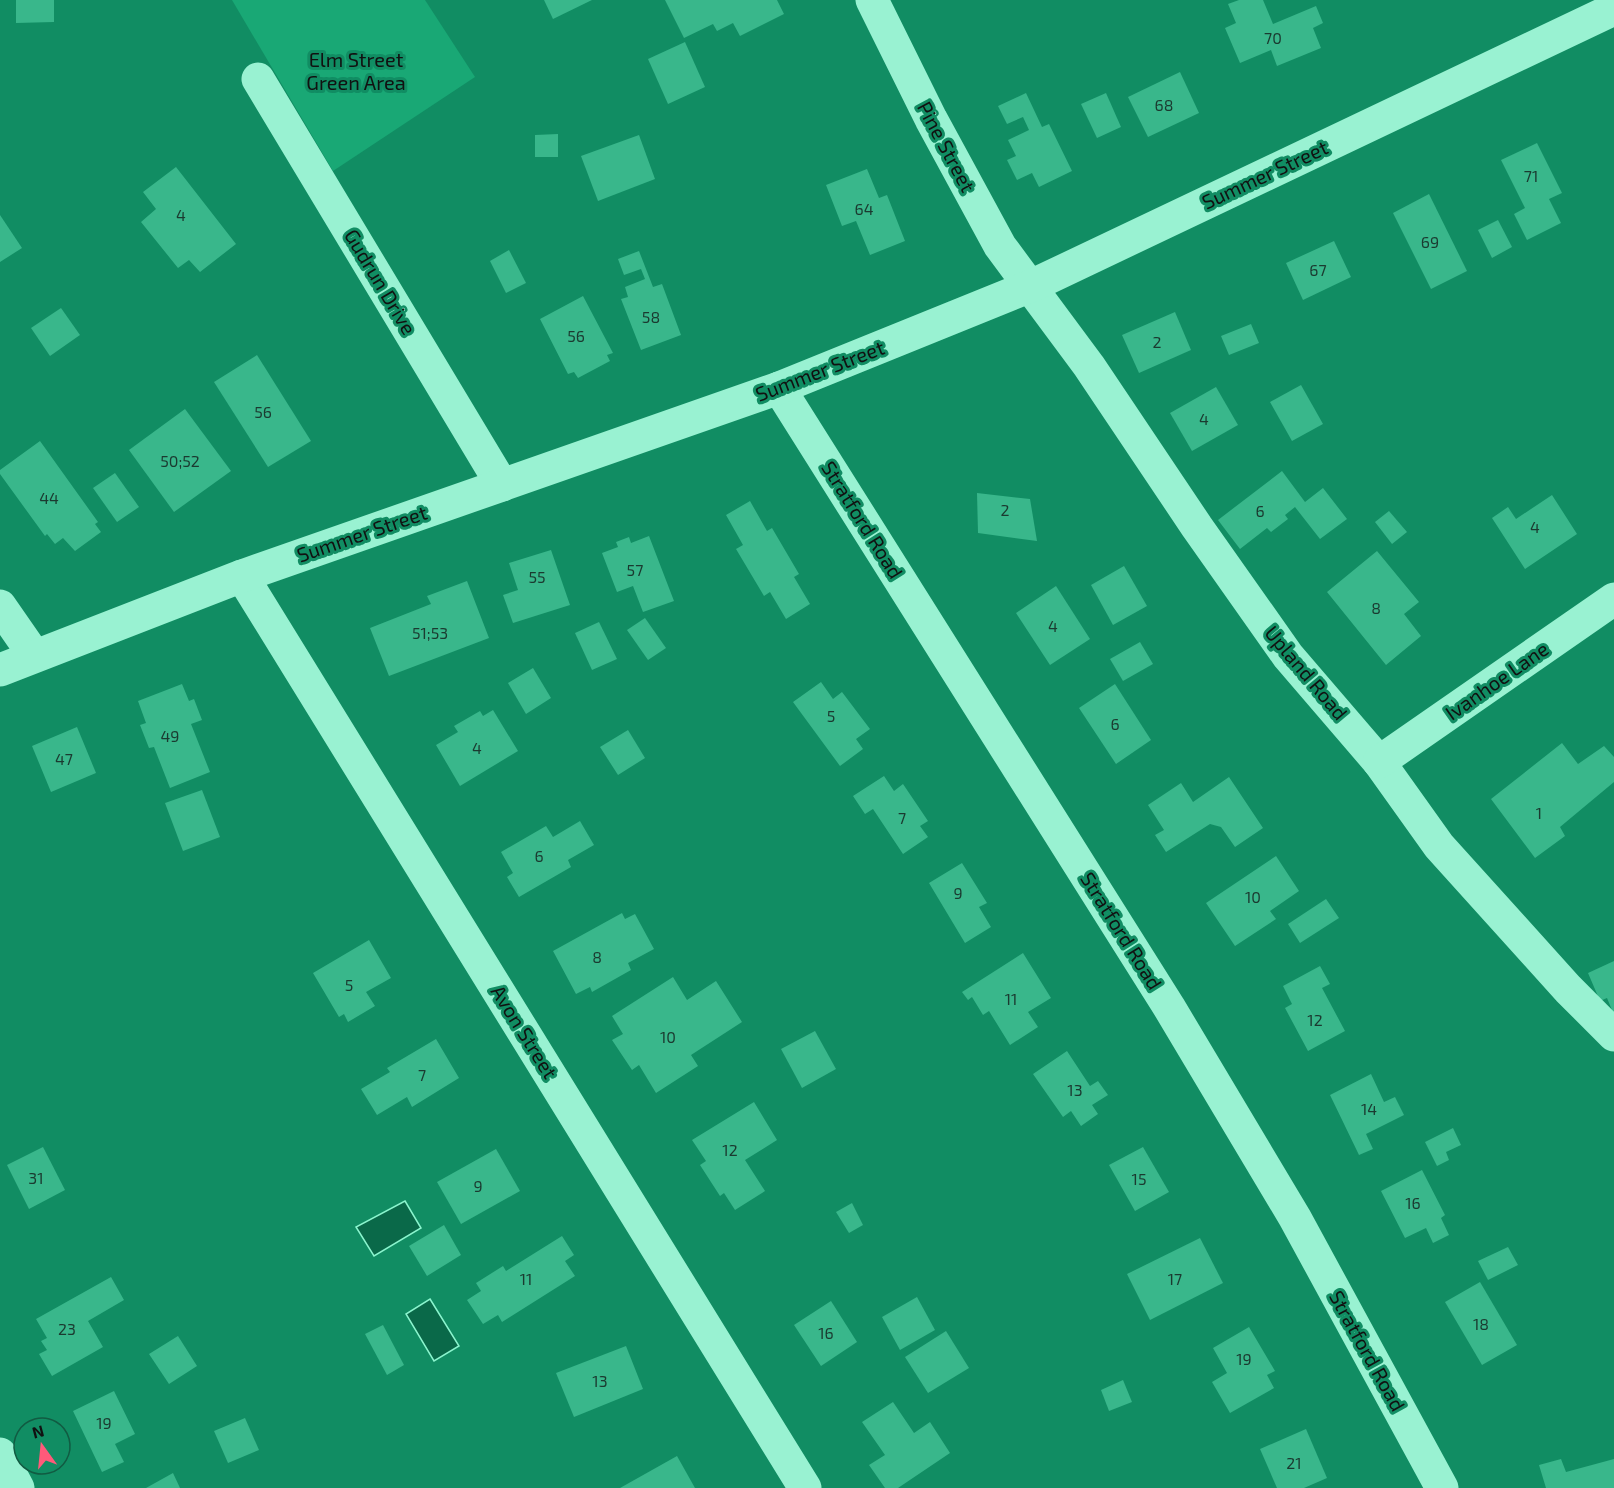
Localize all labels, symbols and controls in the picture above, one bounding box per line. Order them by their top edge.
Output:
house number: 70 [1264,28,1282,47]
park label: Elm Street Green Area [306,47,406,94]
house number: 68 [1155,95,1173,114]
street label: Pine Street [913,97,981,196]
street label: Summer Street [1198,134,1332,214]
house number: 71 [1524,166,1538,185]
house number: 64 [855,199,874,218]
house number: 4 [176,205,186,224]
street label: Gudrun Drive [340,225,422,338]
house number: 69 [1421,232,1439,251]
house number: 67 [1309,260,1327,279]
house number: 58 [642,307,660,326]
house number: 56 [567,326,585,345]
house number: 2 [1153,332,1162,351]
street label: Summer Street [752,334,888,406]
house number: 56 [254,402,272,421]
house number: 4 [1199,409,1209,428]
house number: 50;52 [160,451,200,470]
street label: Stratford Road [817,456,909,583]
house number: 44 [39,488,59,507]
street label: Summer Street [293,499,430,567]
house number: 2 [1001,500,1010,519]
house number: 6 [1255,501,1265,520]
house number: 4 [1530,517,1540,536]
house number: 57 [627,560,643,579]
house number: 55 [528,567,546,586]
house number: 8 [1371,598,1381,617]
house number: 4 [1048,616,1058,635]
street label: Upland Road [1260,620,1353,724]
house number: 51;53 [412,623,448,642]
street label: Ivanhoe Lane [1440,636,1553,724]
house number: 5 [827,706,835,725]
house number: 6 [1110,714,1120,733]
house number: 49 [161,726,180,745]
house number: 4 [472,738,482,757]
house number: 47 [55,749,73,768]
house number: 1 [1536,803,1542,822]
house number: 7 [898,808,906,827]
house number: 6 [534,846,544,865]
street label: Stratford Road [1076,867,1168,994]
house number: 9 [953,883,963,902]
house number: 10 [1245,887,1261,906]
house number: 8 [592,947,602,966]
house number: 5 [345,975,353,994]
street label: Avon Street [487,980,563,1083]
house number: 11 [1005,989,1017,1008]
house number: 12 [1307,1010,1323,1029]
house number: 10 [660,1027,676,1046]
house number: 7 [418,1065,426,1084]
house number: 13 [1067,1080,1083,1099]
house number: 14 [1361,1099,1377,1118]
house number: 12 [722,1140,738,1159]
house number: 31 [28,1168,44,1187]
house number: 15 [1132,1169,1146,1188]
house number: 9 [473,1176,483,1195]
house number: 16 [1405,1193,1421,1212]
house number: 11 [520,1269,532,1288]
house number: 17 [1168,1269,1182,1288]
street label: Stratford Road [1325,1286,1411,1415]
house number: 18 [1473,1314,1489,1333]
house number: 23 [58,1319,76,1338]
house number: 16 [818,1323,834,1342]
house number: 19 [1236,1349,1252,1368]
house number: 13 [592,1371,608,1390]
house number: 19 [96,1413,112,1432]
north arrow [12,1416,72,1476]
text: N [30,1420,46,1442]
house number: 21 [1286,1453,1302,1472]

